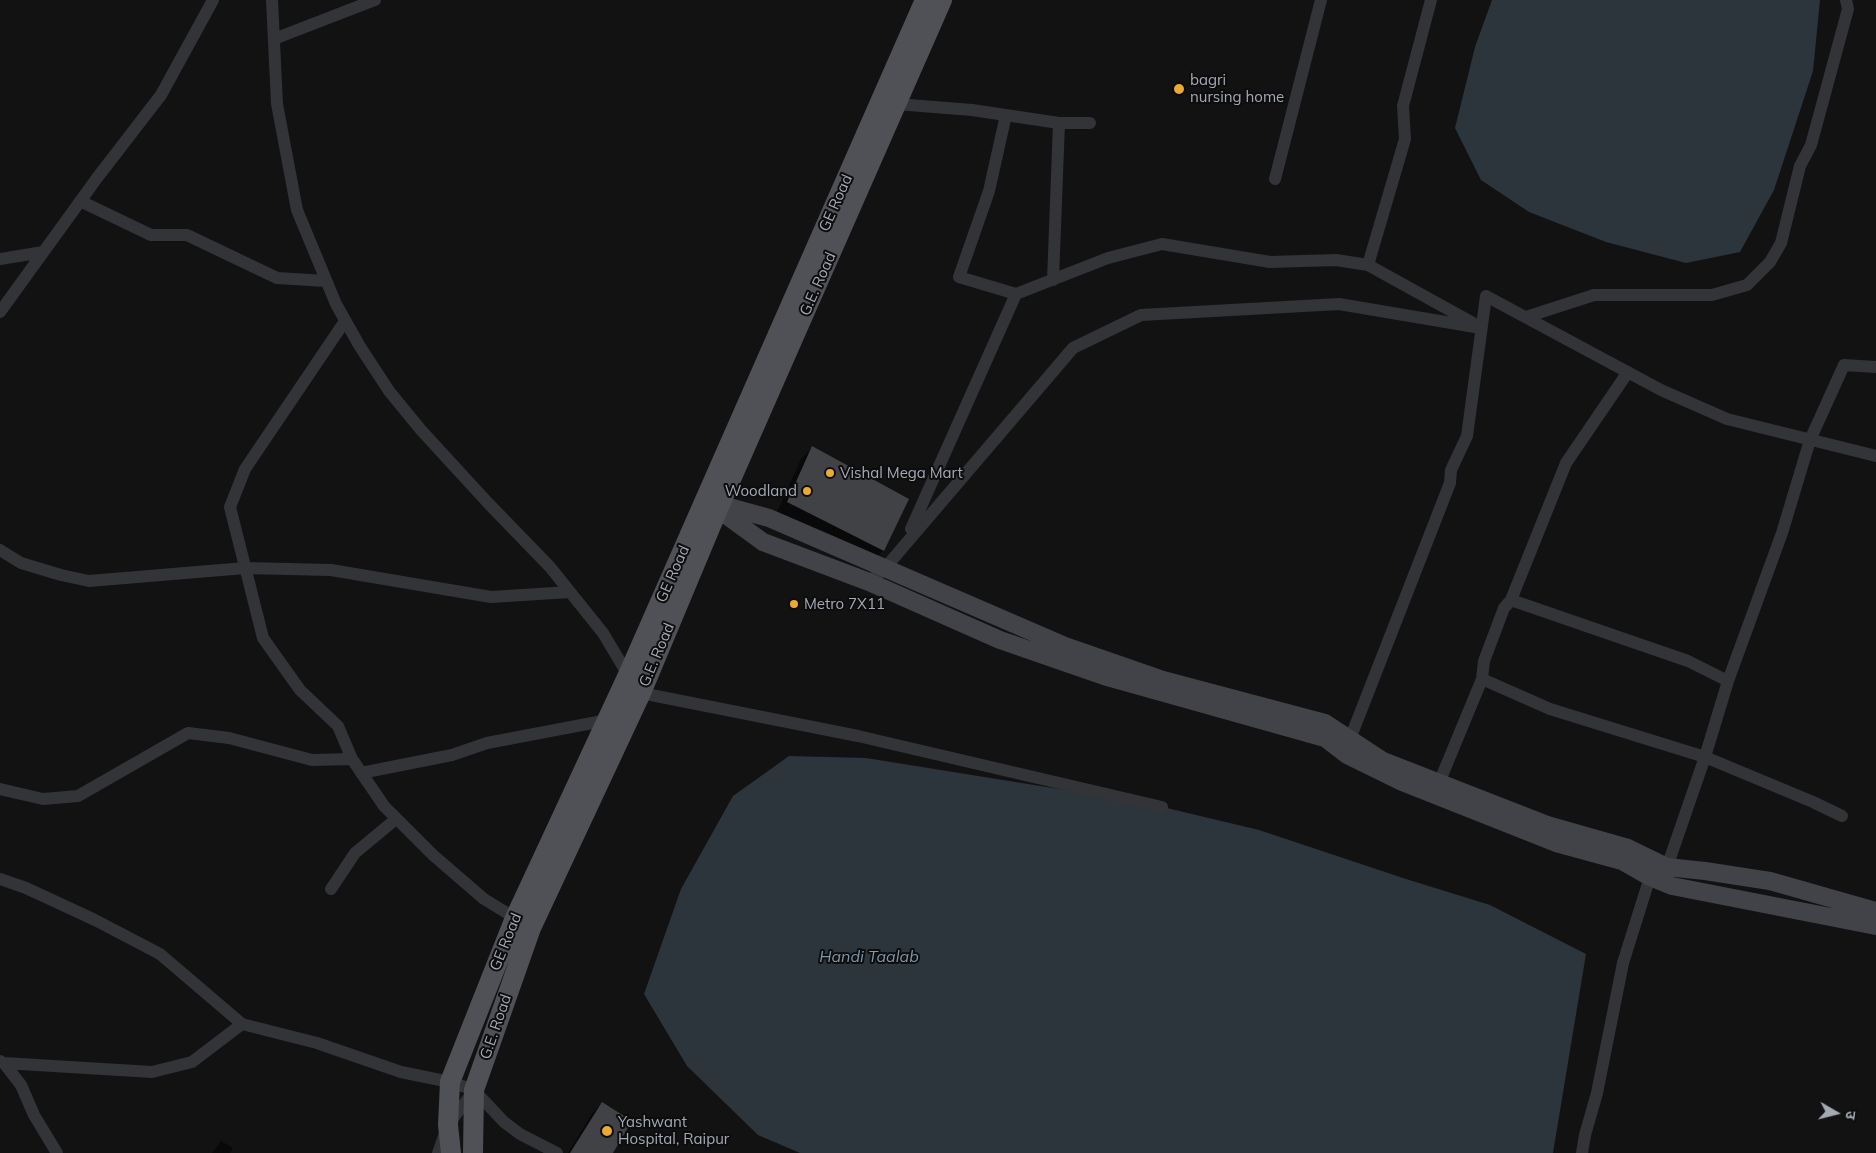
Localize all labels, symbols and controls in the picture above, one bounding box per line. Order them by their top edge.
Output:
place label: bagri nursing home [1190,71,1284,106]
marker: bagri nursing home [1172,82,1186,96]
street label: GE Road [815,172,857,234]
street label: G.E. Road [796,250,840,318]
place label: Vishal Mega Mart [840,464,963,482]
marker: Vishal Mega Mart [824,467,836,479]
place label: Woodland [725,482,797,500]
marker: Woodland [801,485,813,497]
street label: GE Road [652,543,694,605]
place label: Metro 7X11 [804,595,885,613]
marker: Metro 7X11 [788,598,800,610]
street label: G.E. Road [636,620,678,690]
street label: GE Road [486,911,526,973]
water label: Handi Taalab [819,947,919,967]
street label: G.E. Road [477,992,515,1062]
north arrow [1811,1088,1861,1138]
text: उ [1841,1110,1860,1120]
place label: Yashwant Hospital, Raipur [618,1113,729,1148]
marker: Yashwant Hospital, Raipur [600,1124,614,1138]

